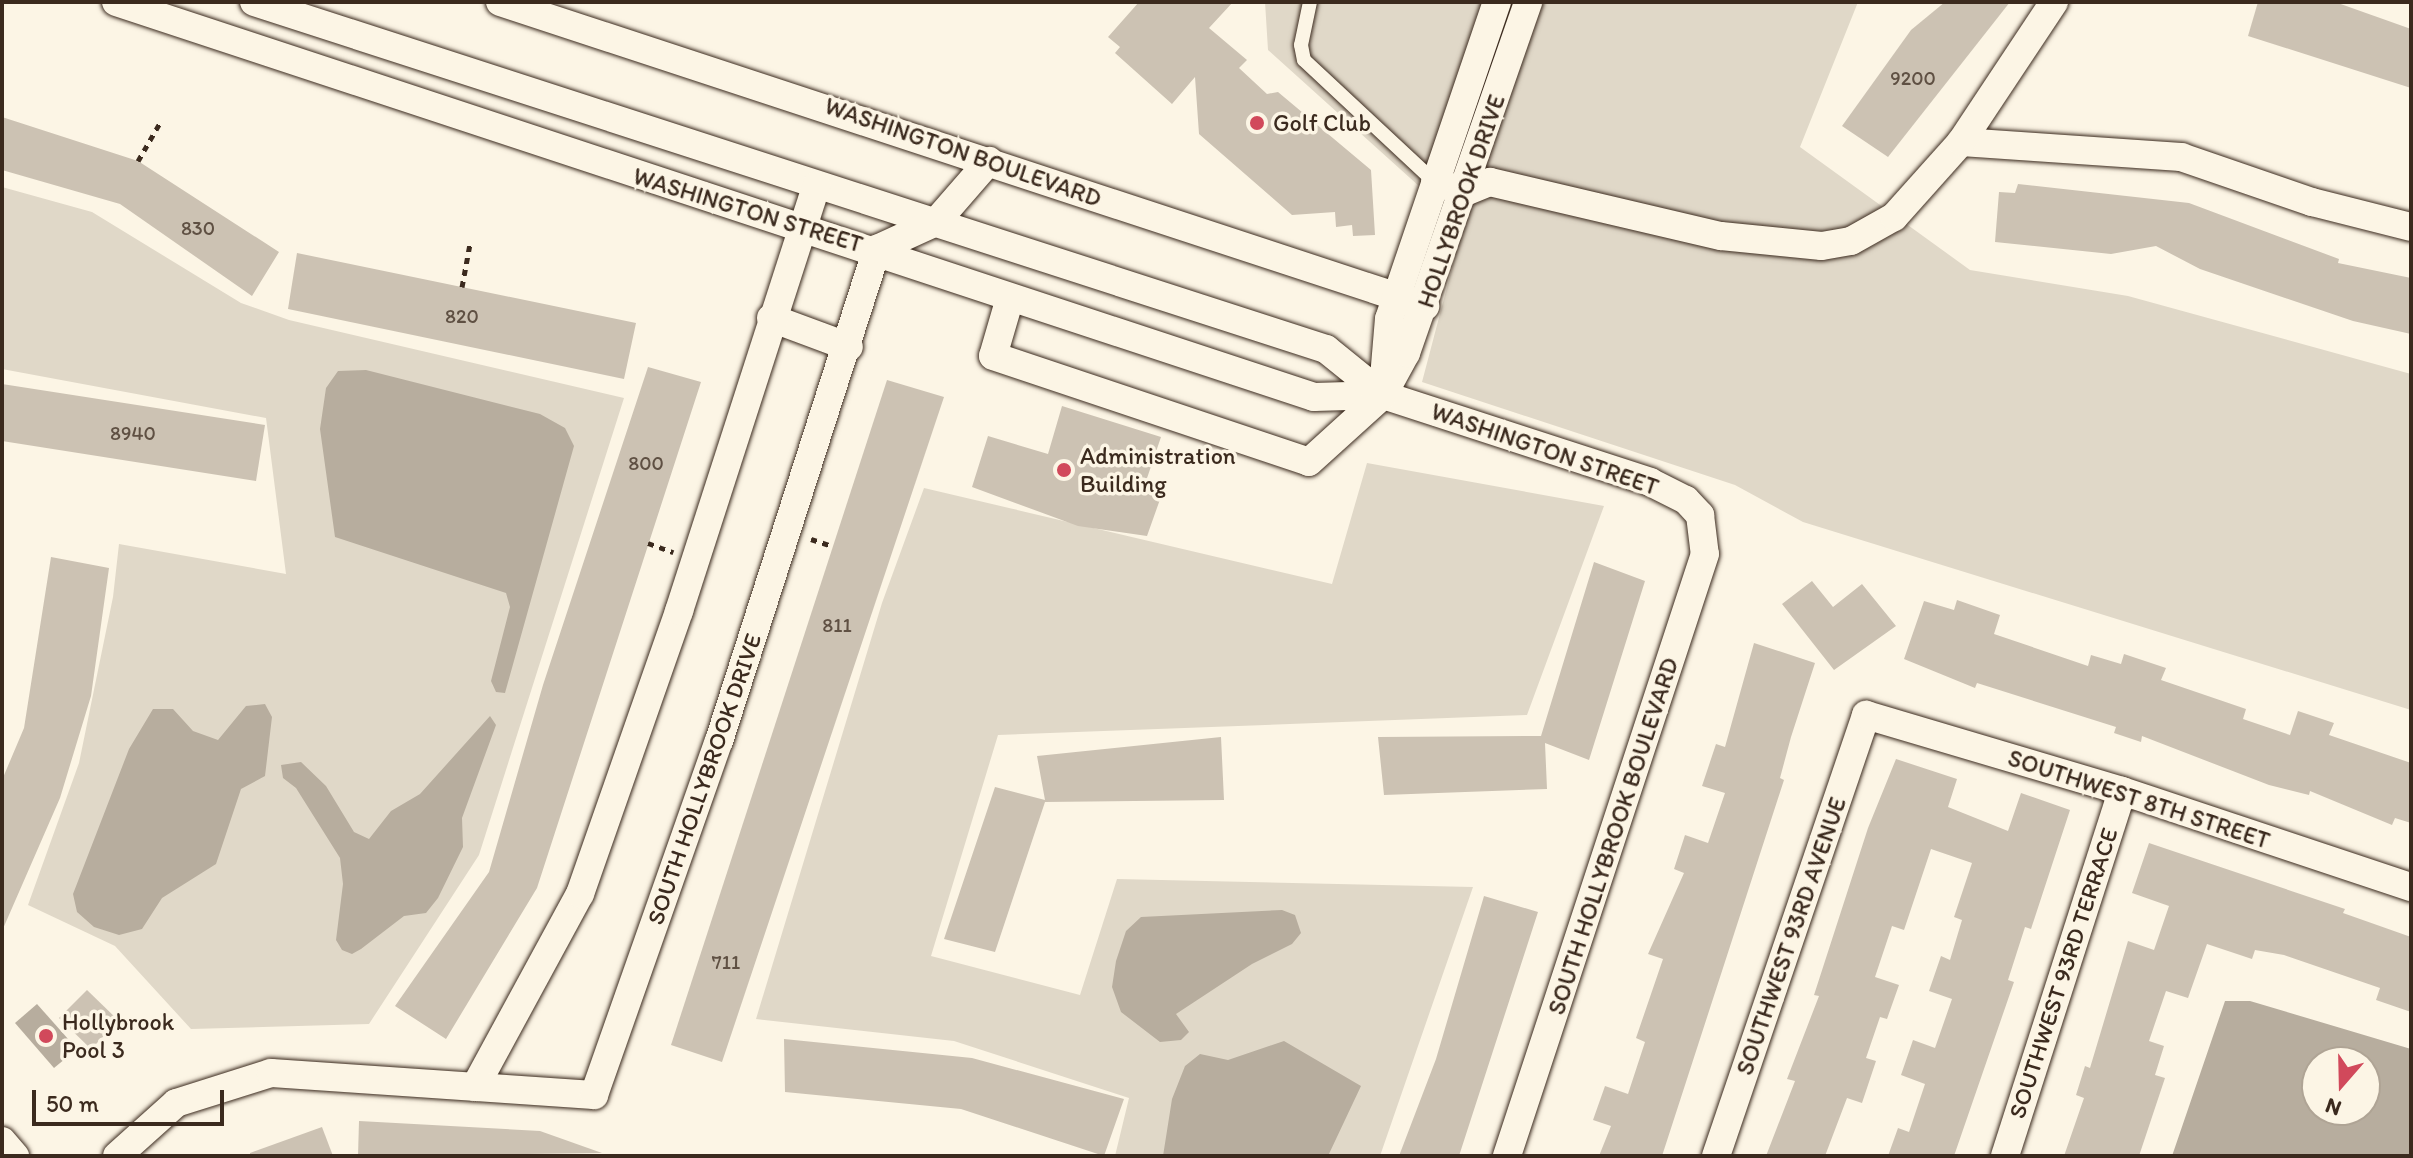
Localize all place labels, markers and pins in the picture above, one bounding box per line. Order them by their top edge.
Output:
place label: Golf Club [1273,109,1371,137]
marker: Golf Club [1248,114,1266,132]
place label: Administration Building [1080,442,1236,498]
marker: Administration Building [1055,461,1073,479]
place label: Hollybrook Pool 3 [62,1008,174,1064]
marker: Hollybrook Pool 3 [37,1027,55,1045]

